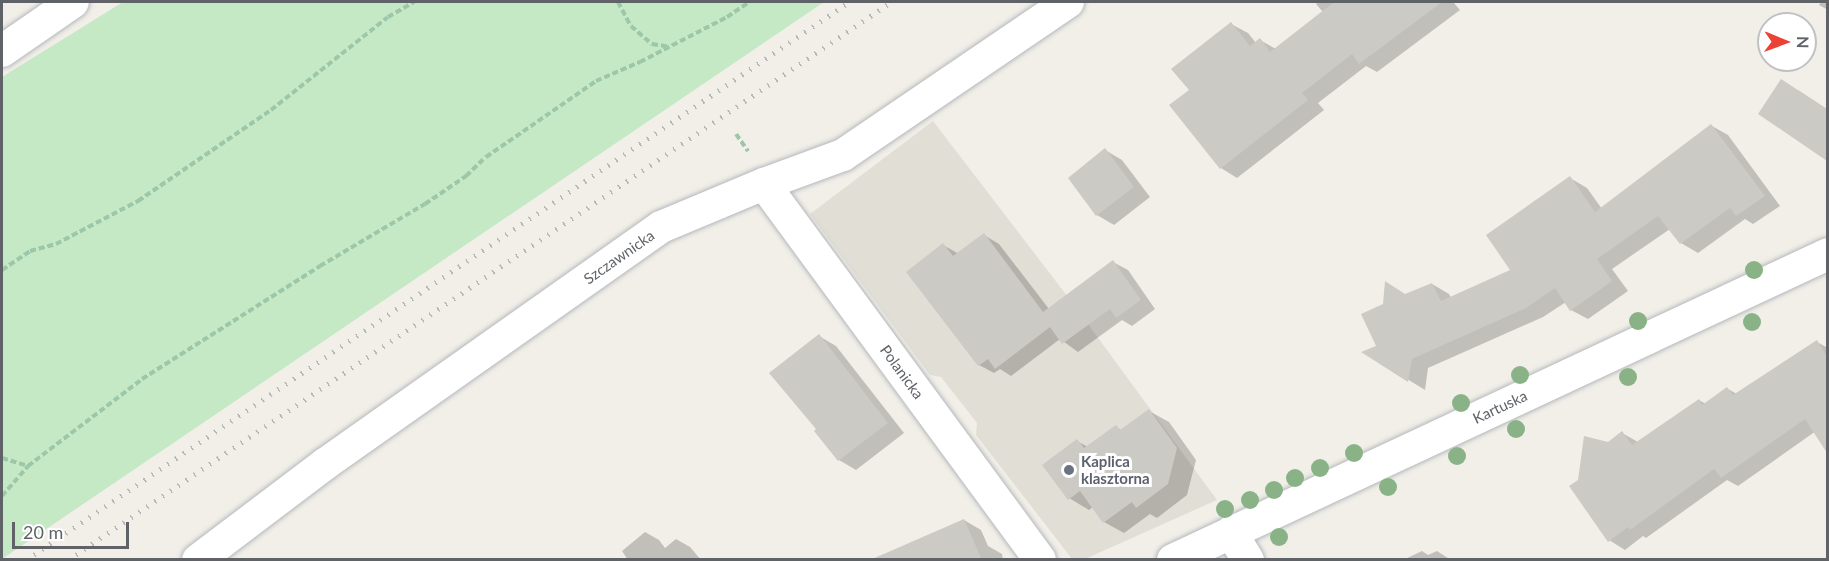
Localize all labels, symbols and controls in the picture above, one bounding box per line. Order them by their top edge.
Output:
north arrow [1757,12,1817,72]
text: N [1794,36,1813,49]
street label: Szczawnicka [580,226,658,288]
street label: Polanicka [876,342,928,402]
street label: Kartuska [1470,387,1530,427]
place label: Kaplica klasztorna [1081,452,1150,487]
marker: Kaplica klasztorna [1062,463,1076,477]
scale bar [15,510,132,548]
text: 20 m [23,521,63,543]

